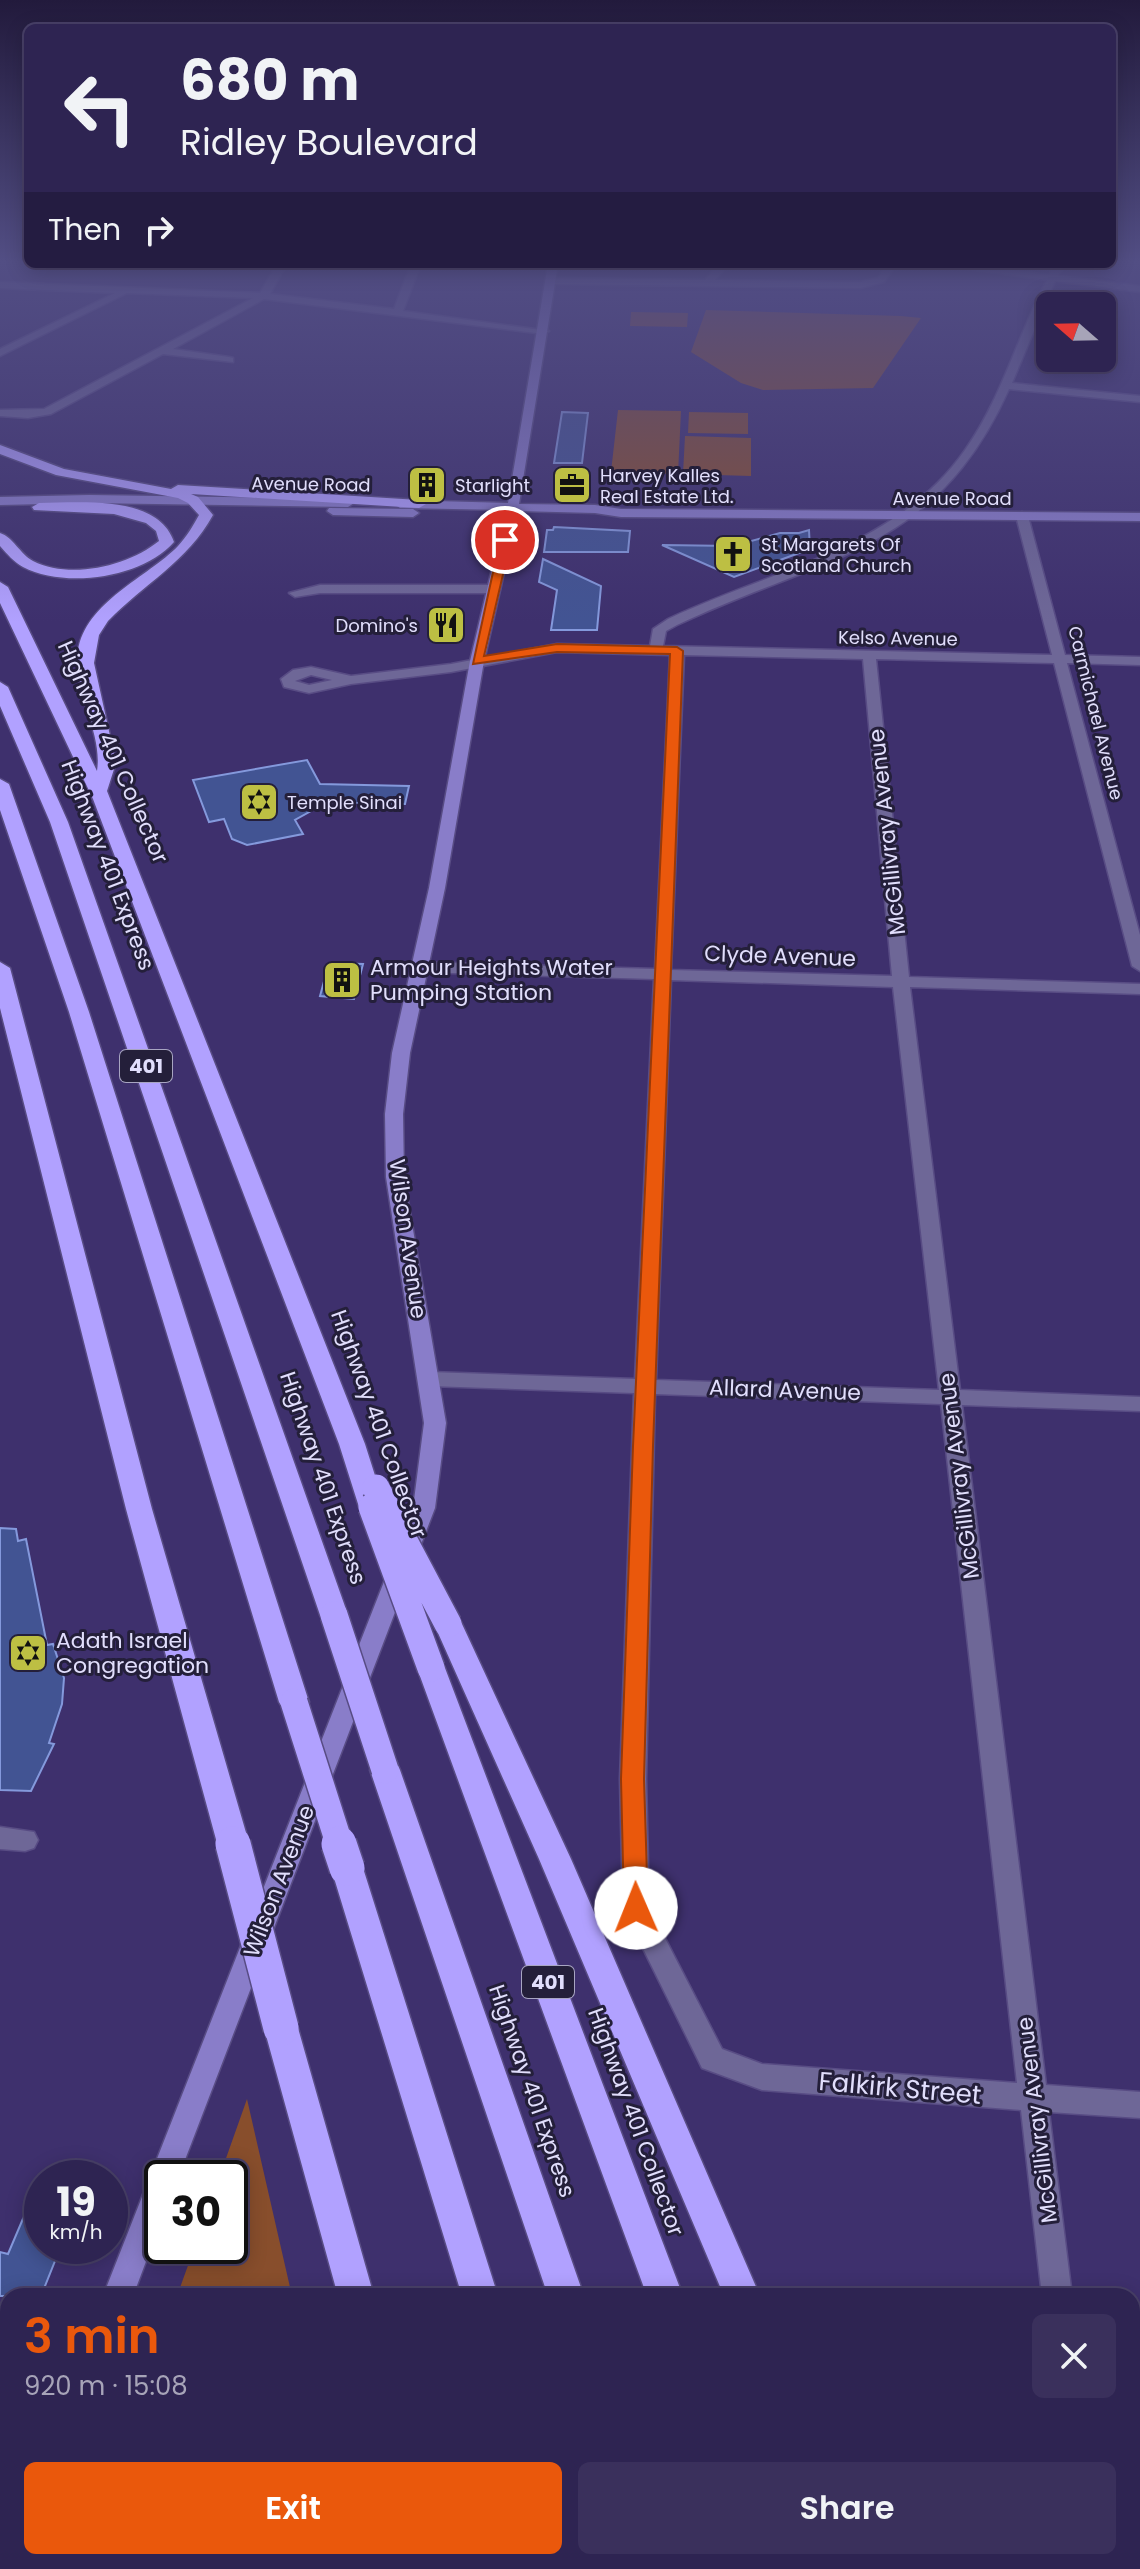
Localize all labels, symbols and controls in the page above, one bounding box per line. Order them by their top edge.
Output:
text: 680 m [180,41,360,120]
icon: left [48,56,152,160]
text: Ridley Boulevard [180,117,478,168]
text: Then [48,208,121,251]
icon: right [137,208,181,252]
north arrow [1036,292,1116,372]
map controls [1036,292,1116,372]
place label: Harvey Kalles Real Estate Ltd. [600,463,734,509]
building icon: Starlight [406,464,448,506]
office icon: Harvey Kalles Real Estate Ltd. [551,464,593,506]
street label: Avenue Road [251,470,371,498]
place label: Starlight [455,473,530,498]
street label: Avenue Road [892,486,1012,511]
pin [471,506,539,574]
icon: arrive [483,518,527,562]
place label: St Margarets Of Scotland Church [761,532,912,578]
church icon: St Margarets Of Scotland Church [712,533,754,575]
restaurant icon: Domino's [425,604,467,646]
place label: Domino's [335,613,418,638]
street label: Carmichael Avenue [1062,623,1130,803]
street label: Kelso Avenue [838,624,958,652]
street label: Highway 401 Collector [50,636,176,868]
street label: McGillivray Avenue [861,727,913,937]
street label: Highway 401 Express [54,755,162,975]
synagogue icon: Temple Sinai [238,781,280,823]
place label: Temple Sinai [287,790,402,815]
street label: Clyde Avenue [704,938,856,974]
place label: Armour Heights Water Pumping Station [370,952,613,1008]
building icon: Armour Heights Water Pumping Station [321,959,363,1001]
road number: 401 [120,1050,172,1082]
street label: Wilson Avenue [381,1157,435,1321]
street label: Highway 401 Collector [323,1306,435,1542]
street label: Highway 401 Express [272,1368,374,1588]
street label: McGillivray Avenue [931,1371,987,1581]
street label: Allard Avenue [708,1372,862,1408]
place label: Adath Israel Congregation [56,1625,209,1681]
synagogue icon: Adath Israel Congregation [7,1632,49,1674]
street label: Wilson Avenue [236,1801,322,1961]
position arrow [594,1866,678,1950]
road number: 401 [522,1966,574,1998]
street label: Highway 401 Express [481,1981,583,2201]
street label: Highway 401 Collector [580,2004,692,2240]
street label: McGillivray Avenue [1009,2015,1065,2225]
street label: Falkirk Street [817,2063,983,2113]
speed limit sign: 30 [144,2160,248,2264]
text: 19 [56,2174,96,2230]
text: km/h [49,2218,103,2246]
text: 3 min [24,2303,160,2370]
button: close [1032,2314,1116,2398]
text: 920 m · 15:08 [24,2368,188,2404]
button: Exit [24,2462,562,2554]
button: Share [578,2462,1116,2554]

